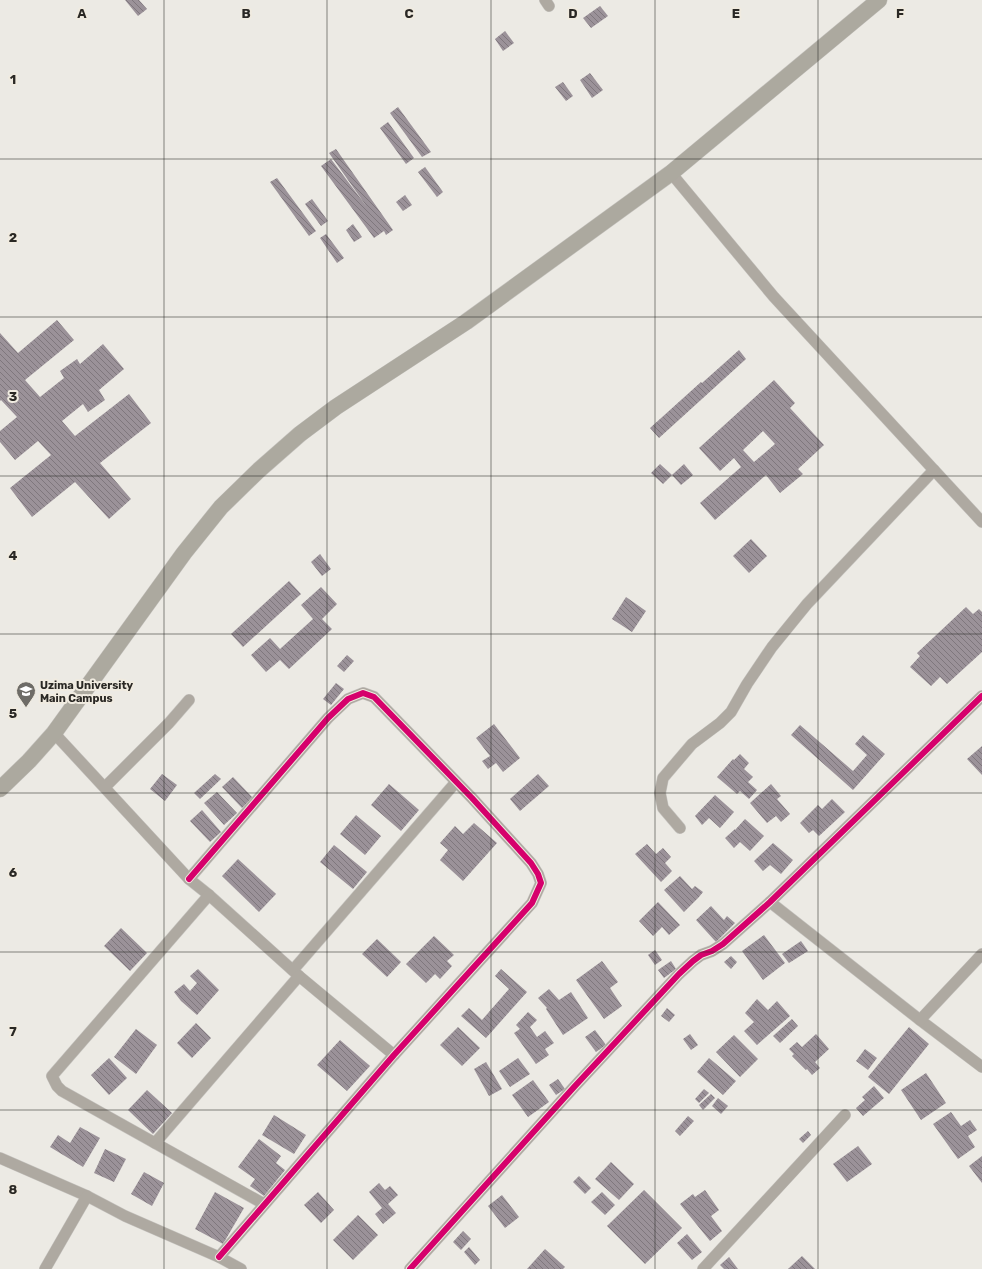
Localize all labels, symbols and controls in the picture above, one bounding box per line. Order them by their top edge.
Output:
text: A [77,6,87,21]
text: B [241,6,251,21]
text: C [404,6,414,21]
text: D [568,6,578,21]
text: E [732,6,740,21]
text: F [896,6,904,21]
text: 1 [10,72,16,87]
text: 2 [9,230,17,245]
text: 3 [9,389,18,404]
text: 4 [9,548,18,563]
place label: Uzima University Main Campus [40,679,134,705]
school or university icon: Uzima University Main Campus [15,680,37,708]
text: 5 [9,706,17,721]
text: 6 [9,865,18,880]
text: 7 [9,1024,17,1039]
text: 8 [9,1182,18,1197]

